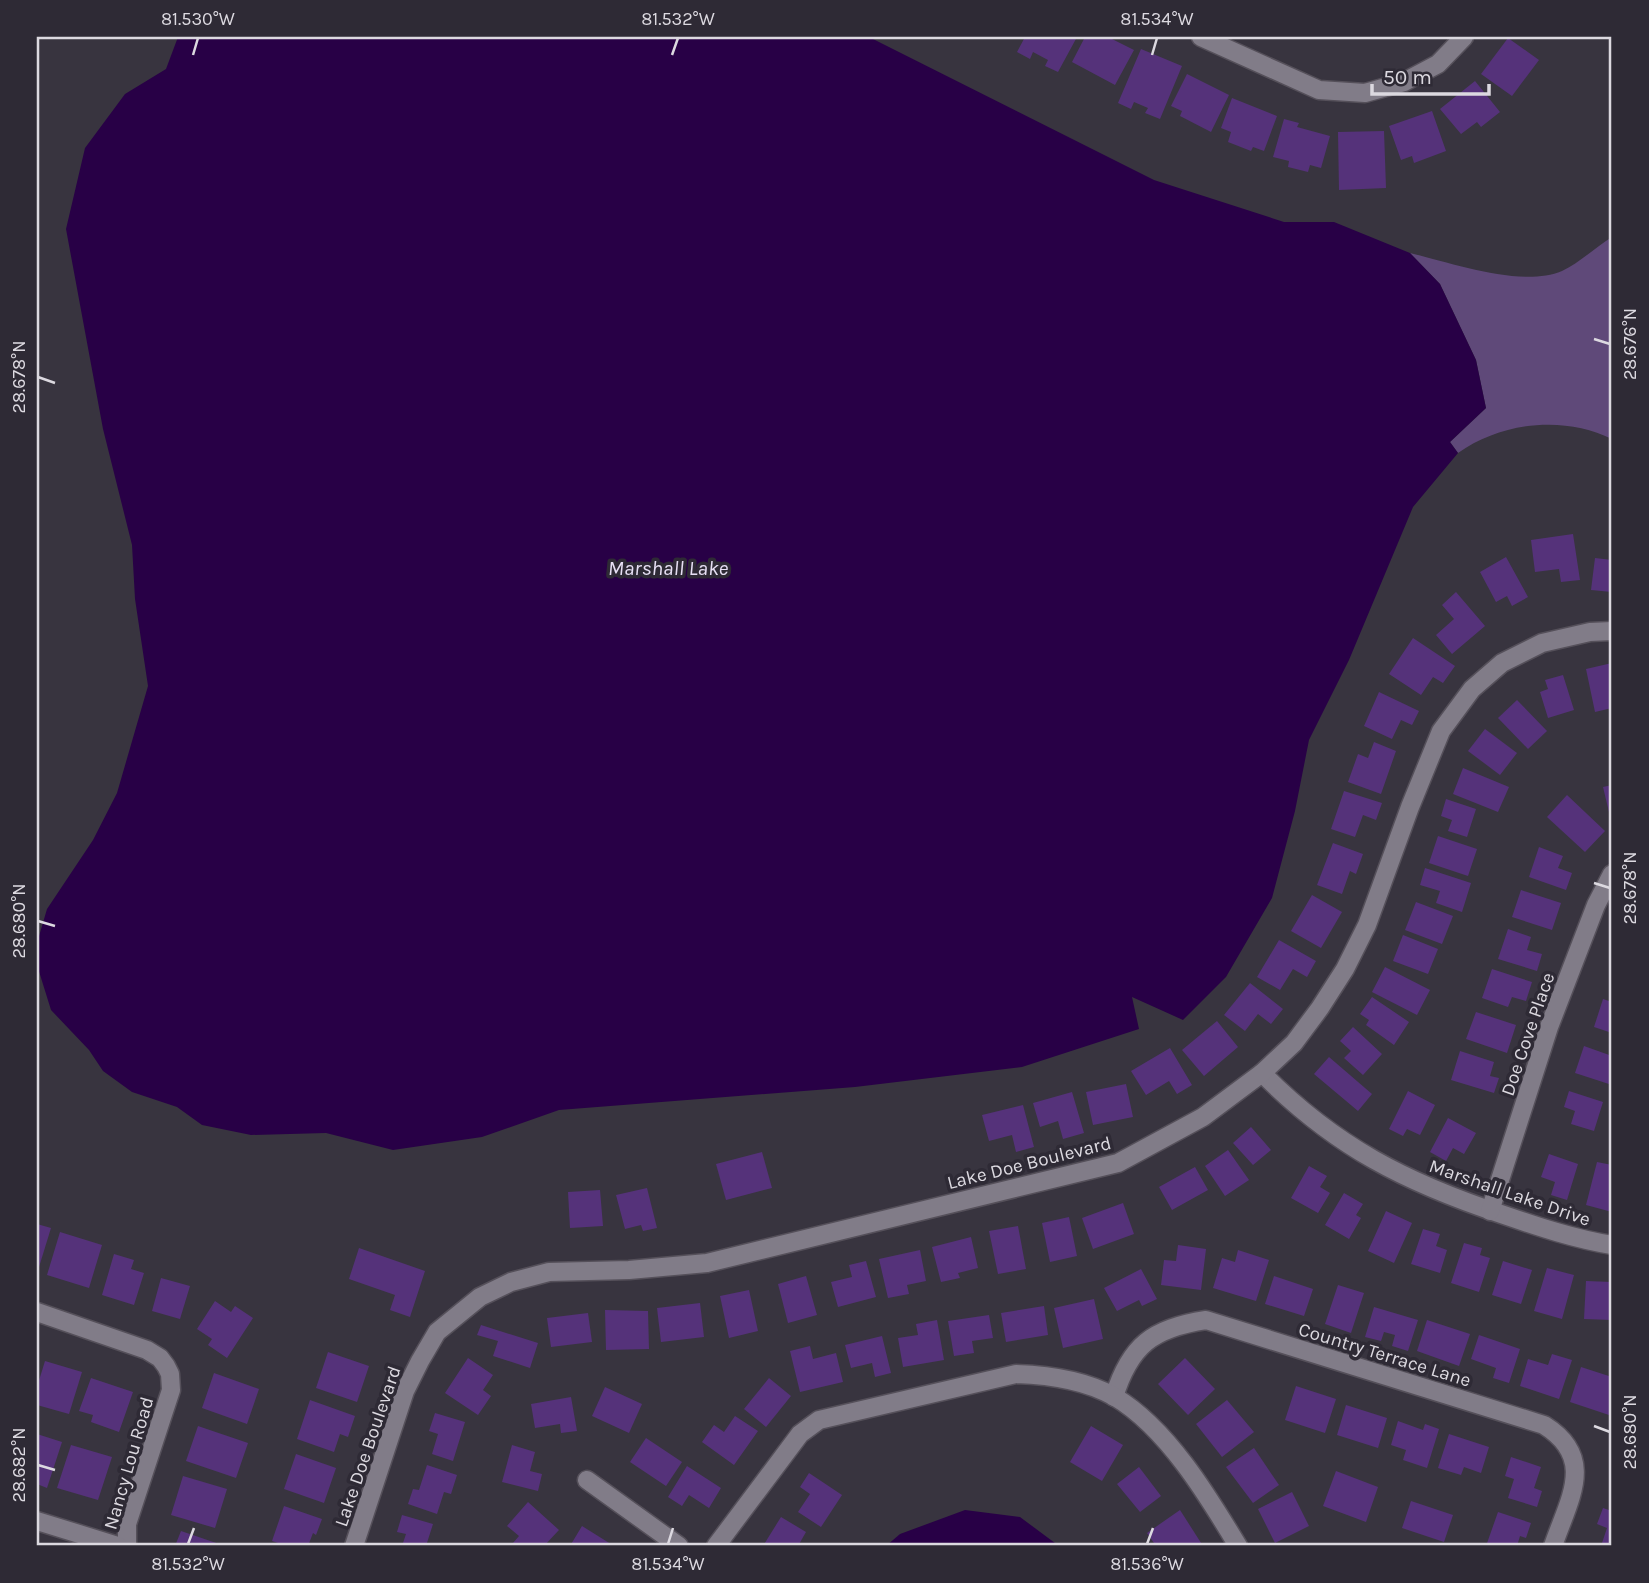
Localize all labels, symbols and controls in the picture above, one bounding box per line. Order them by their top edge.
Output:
text: 81.530°W [161,8,235,30]
text: 81.532°W [641,8,715,30]
text: 81.534°W [1120,8,1194,30]
scale bar [1372,52,1490,96]
text: 50 m [1383,65,1432,89]
text: 28.676°N [1619,308,1641,380]
text: 28.678°N [8,341,30,413]
water label: Marshall Lake [608,556,729,580]
text: 28.678°N [1619,852,1641,924]
text: 28.680°N [8,883,30,959]
street label: Doe Cove Place [1497,970,1559,1099]
street label: Lake Doe Boulevard [945,1132,1114,1194]
street label: Marshall Lake Drive [1426,1155,1593,1231]
street label: Country Terrace Lane [1296,1318,1474,1392]
street label: Lake Doe Boulevard [330,1363,406,1530]
street label: Nancy Lou Road [99,1394,158,1532]
text: 28.680°N [1619,1394,1641,1470]
text: 28.682°N [8,1428,30,1502]
text: 81.532°W [151,1553,225,1575]
text: 81.534°W [631,1553,705,1575]
text: 81.536°W [1110,1553,1184,1575]

